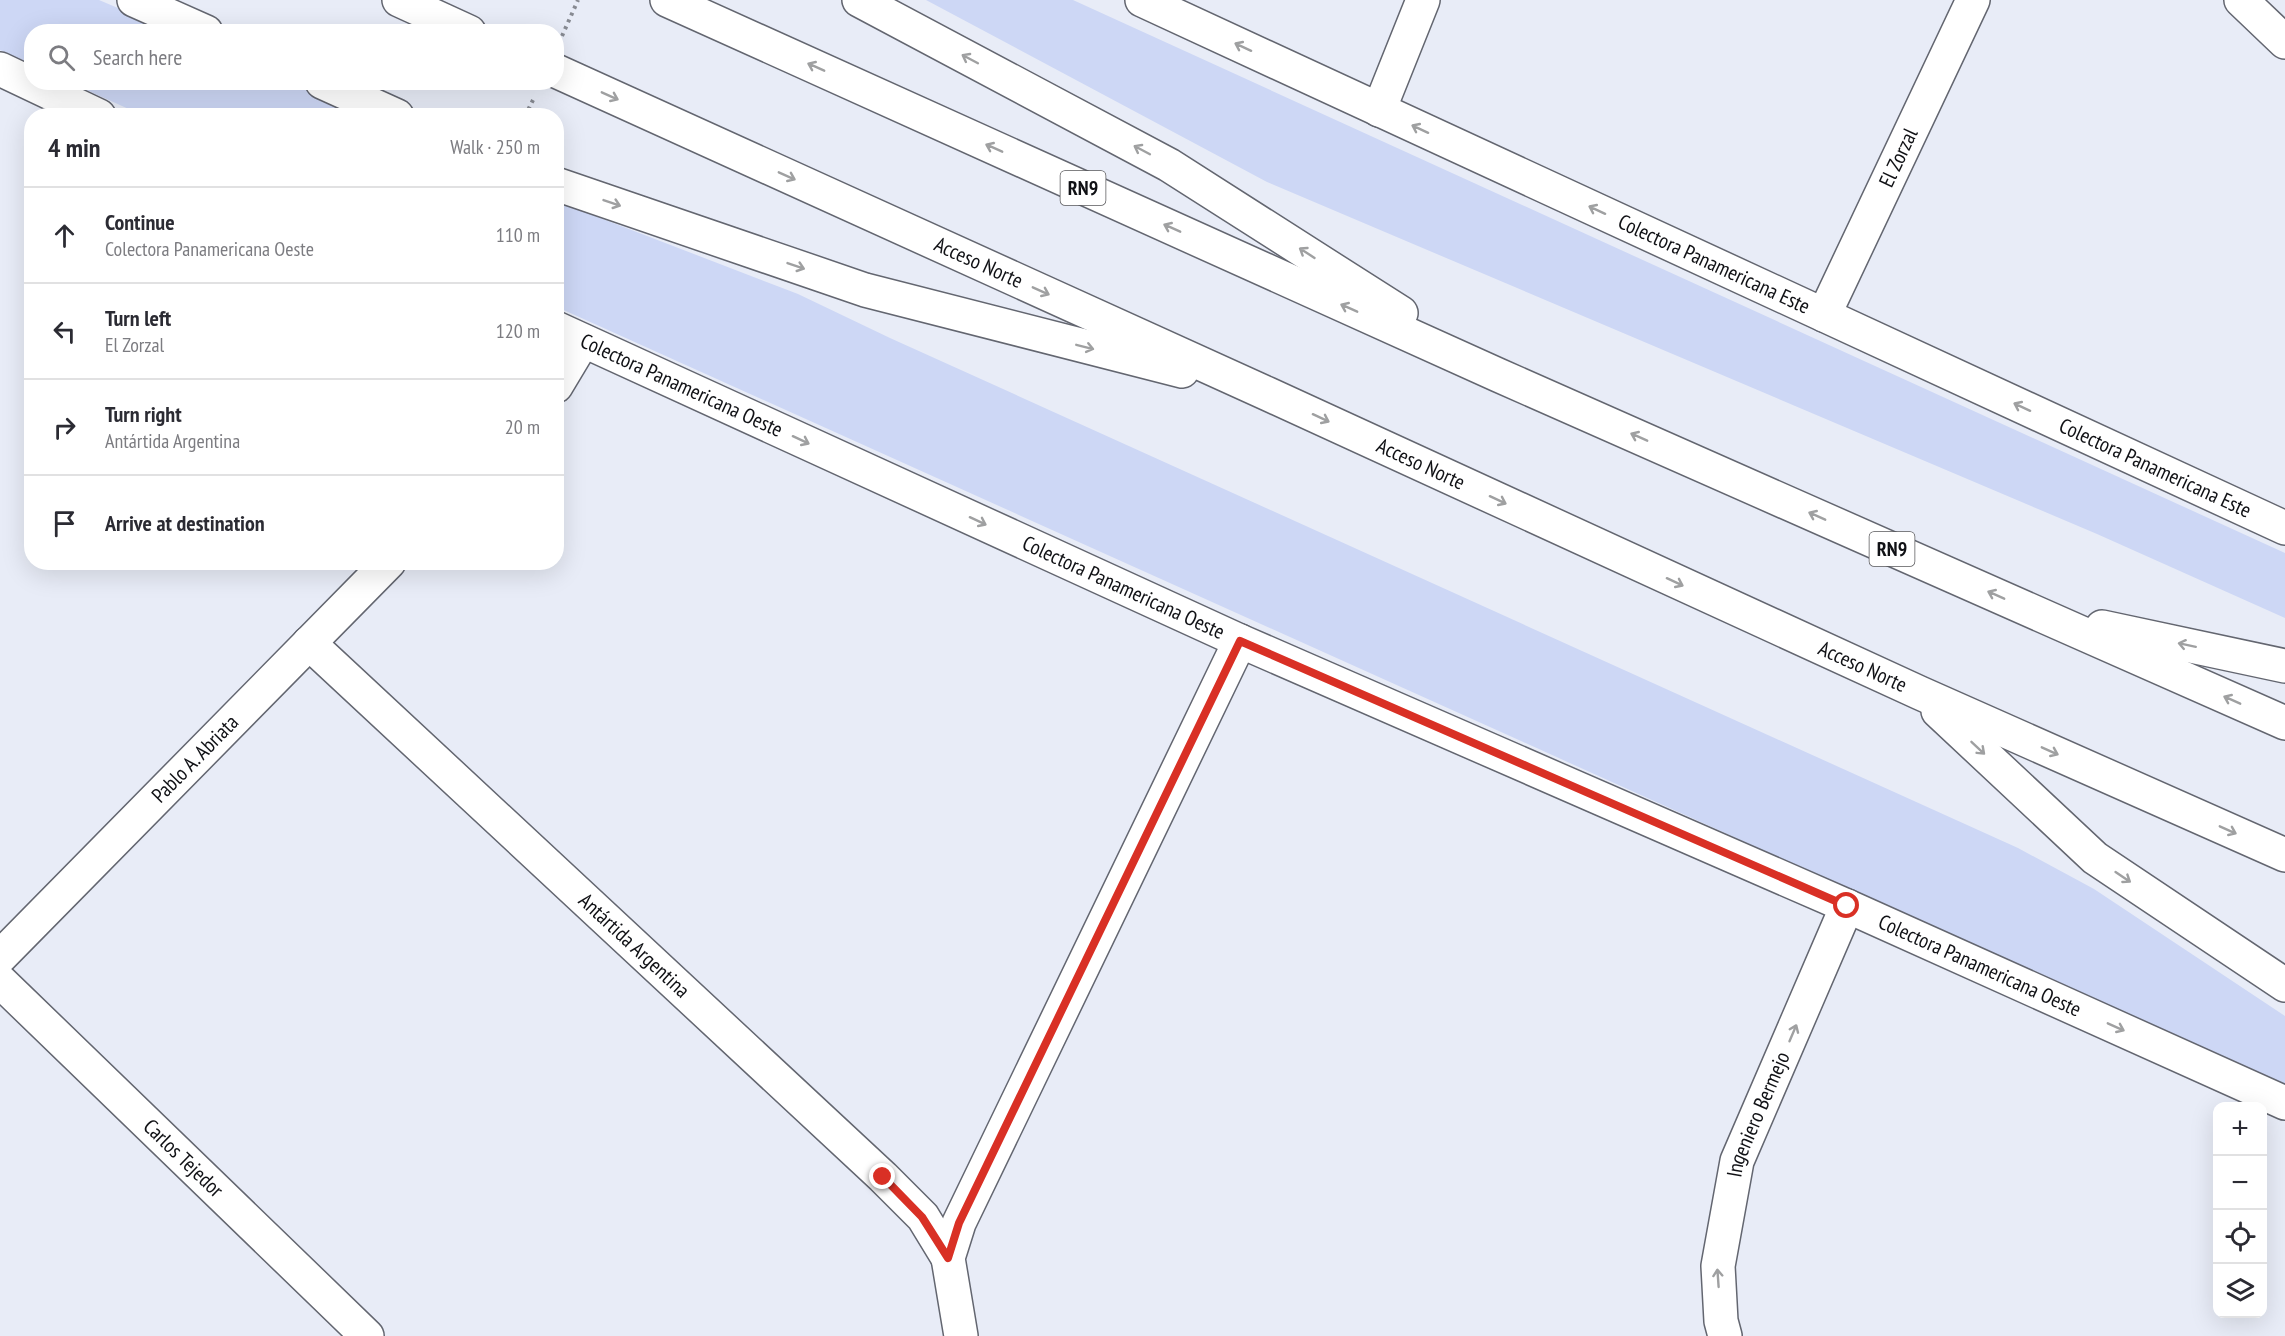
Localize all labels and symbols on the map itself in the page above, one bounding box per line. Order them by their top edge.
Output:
one-way arrow [1235,40,1253,52]
one-way arrow [961,53,979,64]
one-way arrow [808,61,826,73]
one-way arrow [600,90,618,102]
one-way arrow [1412,122,1430,134]
street label: El Zorzal [1872,124,1923,191]
one-way arrow [985,141,1003,153]
one-way arrow [1133,144,1151,156]
one-way arrow [778,171,796,182]
road number: RN9 [1060,171,1106,205]
one-way arrow [602,198,621,209]
one-way arrow [1589,204,1607,216]
street label: Colectora Panamericana Este [1614,208,1814,320]
one-way arrow [1163,222,1181,233]
street label: Acceso Norte [930,230,1027,294]
one-way arrow [1299,247,1316,260]
one-way arrow [786,262,805,273]
one-way arrow [1032,286,1050,298]
one-way arrow [1341,302,1359,313]
street label: Colectora Panamericana Oeste [576,327,787,443]
one-way arrow [1075,341,1094,353]
one-way arrow [2013,400,2031,411]
street label: Colectora Panamericana Este [2055,412,2256,523]
one-way arrow [1311,413,1329,425]
one-way arrow [1630,431,1648,442]
street label: Acceso Norte [1373,432,1470,496]
one-way arrow [791,435,809,447]
one-way arrow [1489,495,1507,507]
one-way arrow [1809,510,1827,521]
one-way arrow [969,517,987,528]
street label: Colectora Panamericana Oeste [1018,529,1229,645]
road number: RN9 [1870,532,1914,566]
one-way arrow [1666,576,1684,588]
one-way arrow [1987,589,2005,600]
street label: Acceso Norte [1814,634,1911,698]
one-way arrow [2177,639,2197,650]
one-way arrow [2223,693,2241,705]
street label: Pablo A. Abriata [145,709,244,808]
one-way arrow [1970,741,1985,755]
one-way arrow [2040,746,2059,757]
one-way arrow [2219,824,2237,836]
one-way arrow [2114,871,2131,883]
street label: Antártida Argentina [573,887,696,1003]
route start [1833,892,1859,918]
street label: Colectora Panamericana Oeste [1874,908,2086,1023]
one-way arrow [2106,1022,2124,1033]
one-way arrow [1787,1025,1799,1043]
street label: Ingeniero Bermejo [1720,1047,1796,1179]
street label: Carlos Tejedor [138,1113,230,1203]
route end [869,1163,895,1189]
one-way arrow [1713,1268,1724,1288]

